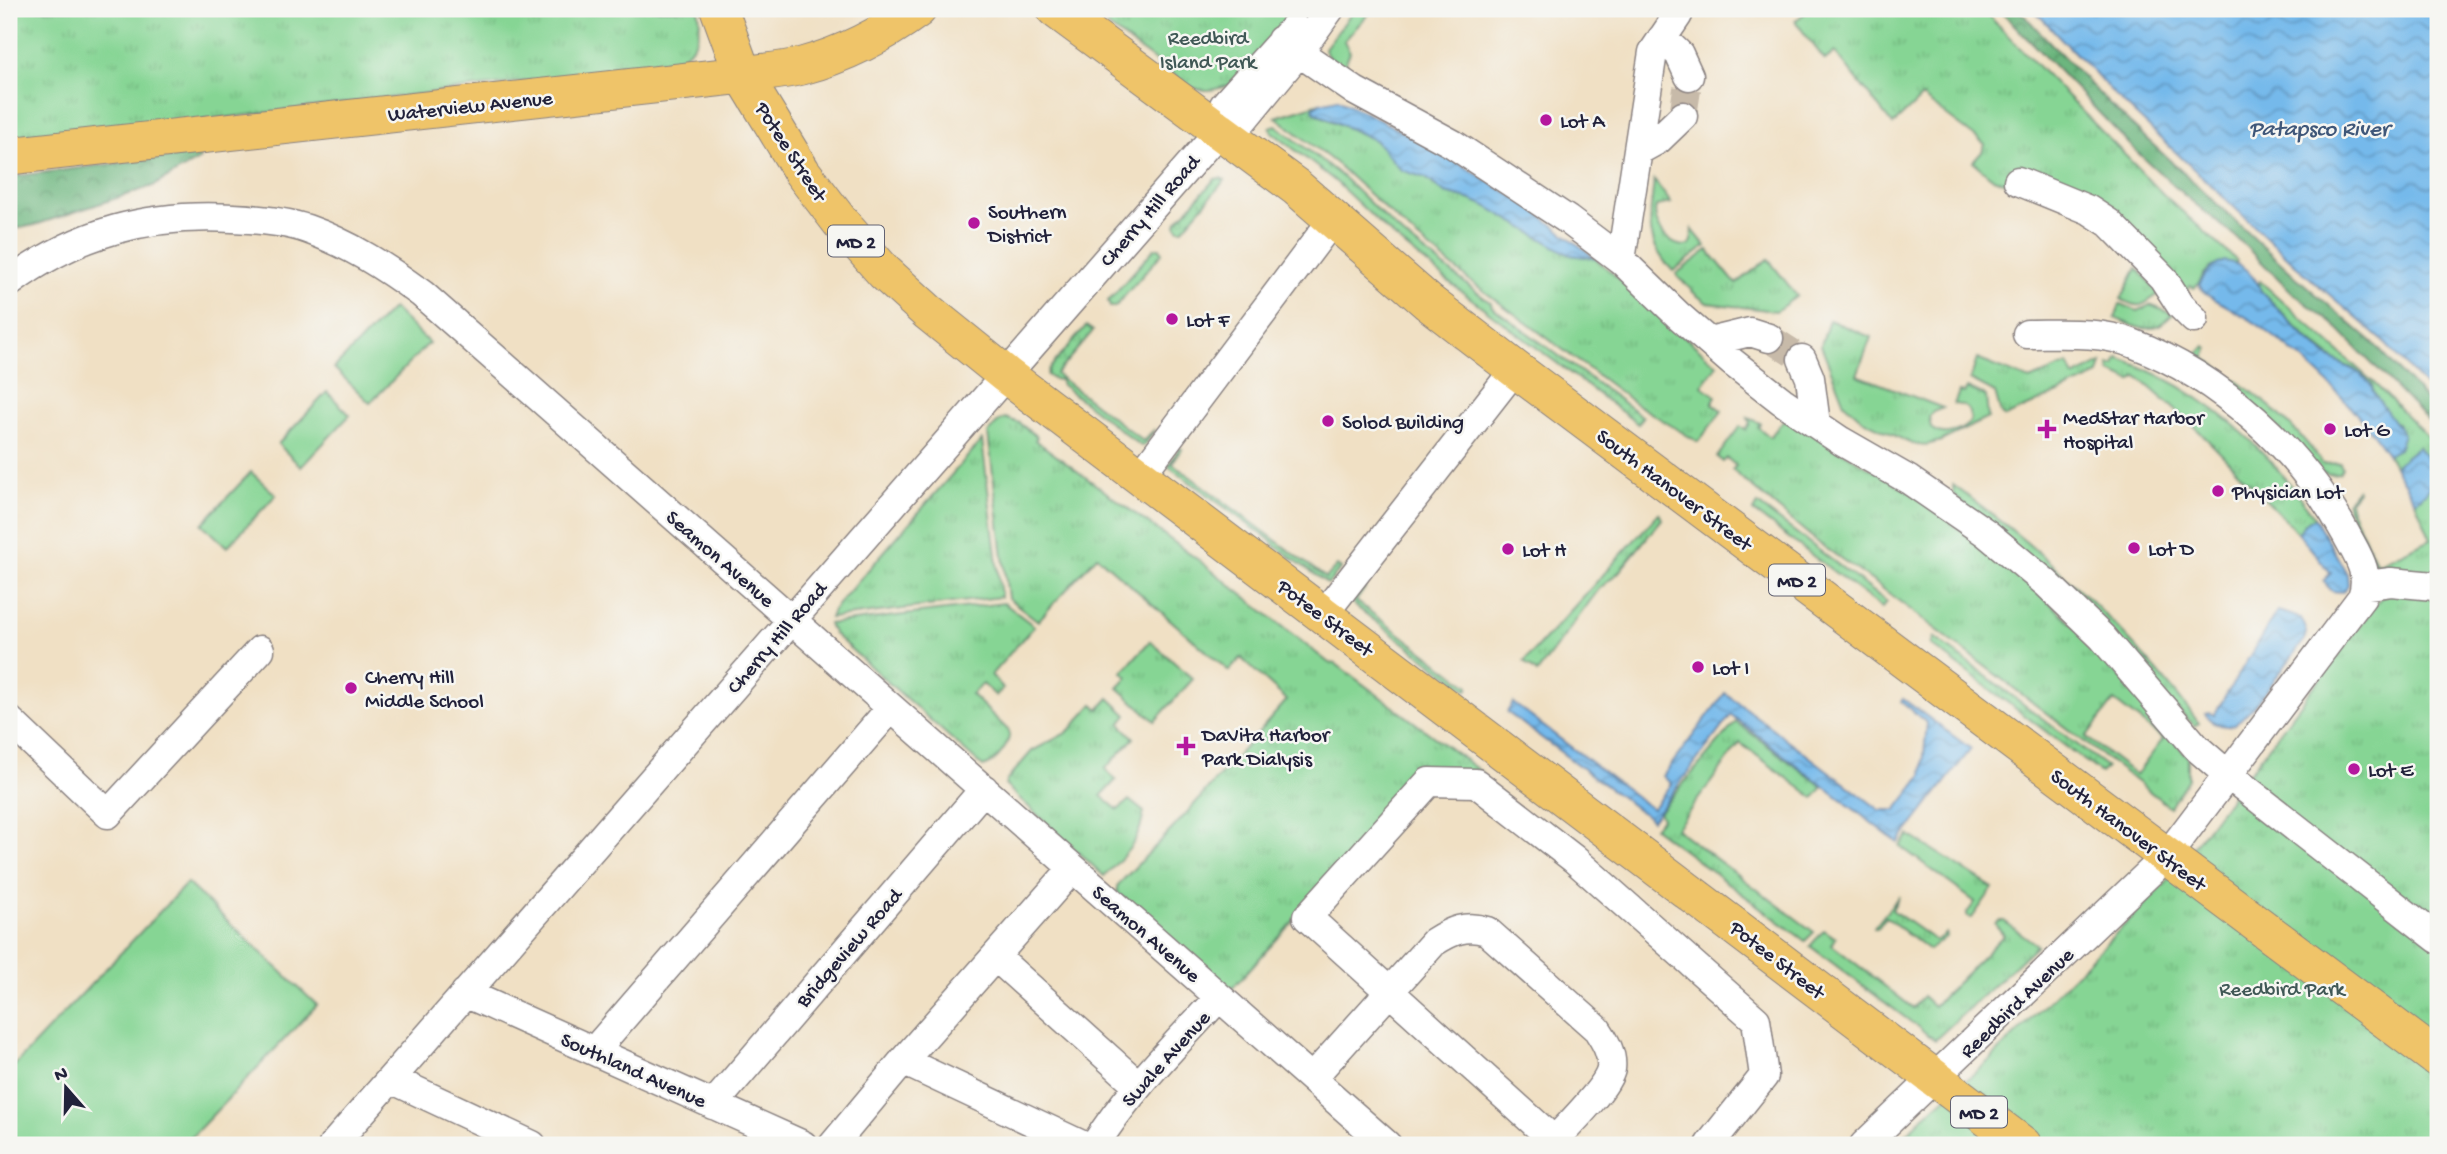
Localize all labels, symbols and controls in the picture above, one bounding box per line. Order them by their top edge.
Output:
park label: Reedbird Island Park [1160,28,1259,77]
street label: Waterview Avenue [387,87,555,130]
street label: Potee Street [747,98,832,209]
place label: Lot A [1560,111,1606,136]
marker: Lot A [1538,112,1554,128]
water label: Patapsco River [2249,117,2394,144]
street label: Cherry Hill Road [1096,150,1208,273]
place label: Southern District [986,202,1067,251]
marker: Southern District [966,215,982,231]
road number: MD 2 [828,226,884,256]
place label: Lot F [1186,310,1230,335]
marker: Lot F [1164,311,1180,327]
place label: MedStar Harbor Hospital [2063,408,2205,457]
place label: Solod Building [1342,412,1464,437]
marker: Solod Building [1320,413,1336,429]
marker: MedStar Harbor Hospital [2037,419,2057,439]
place label: Lot G [2344,420,2390,445]
marker: Lot G [2322,421,2338,437]
street label: South Hanover Street [1590,425,1758,560]
place label: Physician Lot [2231,482,2345,507]
marker: Physician Lot [2210,483,2226,499]
street label: Seamon Avenue [659,507,779,615]
place label: Lot D [2148,539,2194,564]
place label: Lot H [1522,540,1567,565]
marker: Lot D [2126,540,2142,556]
marker: Lot H [1500,541,1516,557]
road number: MD 2 [1769,565,1825,596]
street label: Potee Street [1270,575,1379,665]
street label: Cherry Hill Road [723,577,835,700]
place label: Lot I [1712,658,1749,683]
marker: Lot I [1690,659,1706,675]
place label: Cherry Hill Middle School [365,667,484,716]
marker: Cherry Hill Middle School [343,680,359,696]
place label: DaVita Harbor Park Dialysis [1200,725,1331,774]
marker: DaVita Harbor Park Dialysis [1176,736,1196,756]
place label: Lot E [2368,760,2414,785]
marker: Lot E [2346,761,2362,777]
street label: South Hanover Street [2044,765,2212,900]
street label: Seamon Avenue [1085,882,1205,990]
street label: Bridgeview Road [791,883,910,1015]
street label: Potee Street [1723,916,1830,1008]
street label: Reedbird Avenue [1956,943,2081,1065]
park label: Reedbird Park [2219,979,2347,1004]
street label: Swale Avenue [1118,1006,1218,1114]
street label: Southland Avenue [556,1029,710,1116]
north arrow [32,1052,102,1122]
text: N [52,1062,71,1088]
road number: MD 2 [1951,1096,2007,1128]

